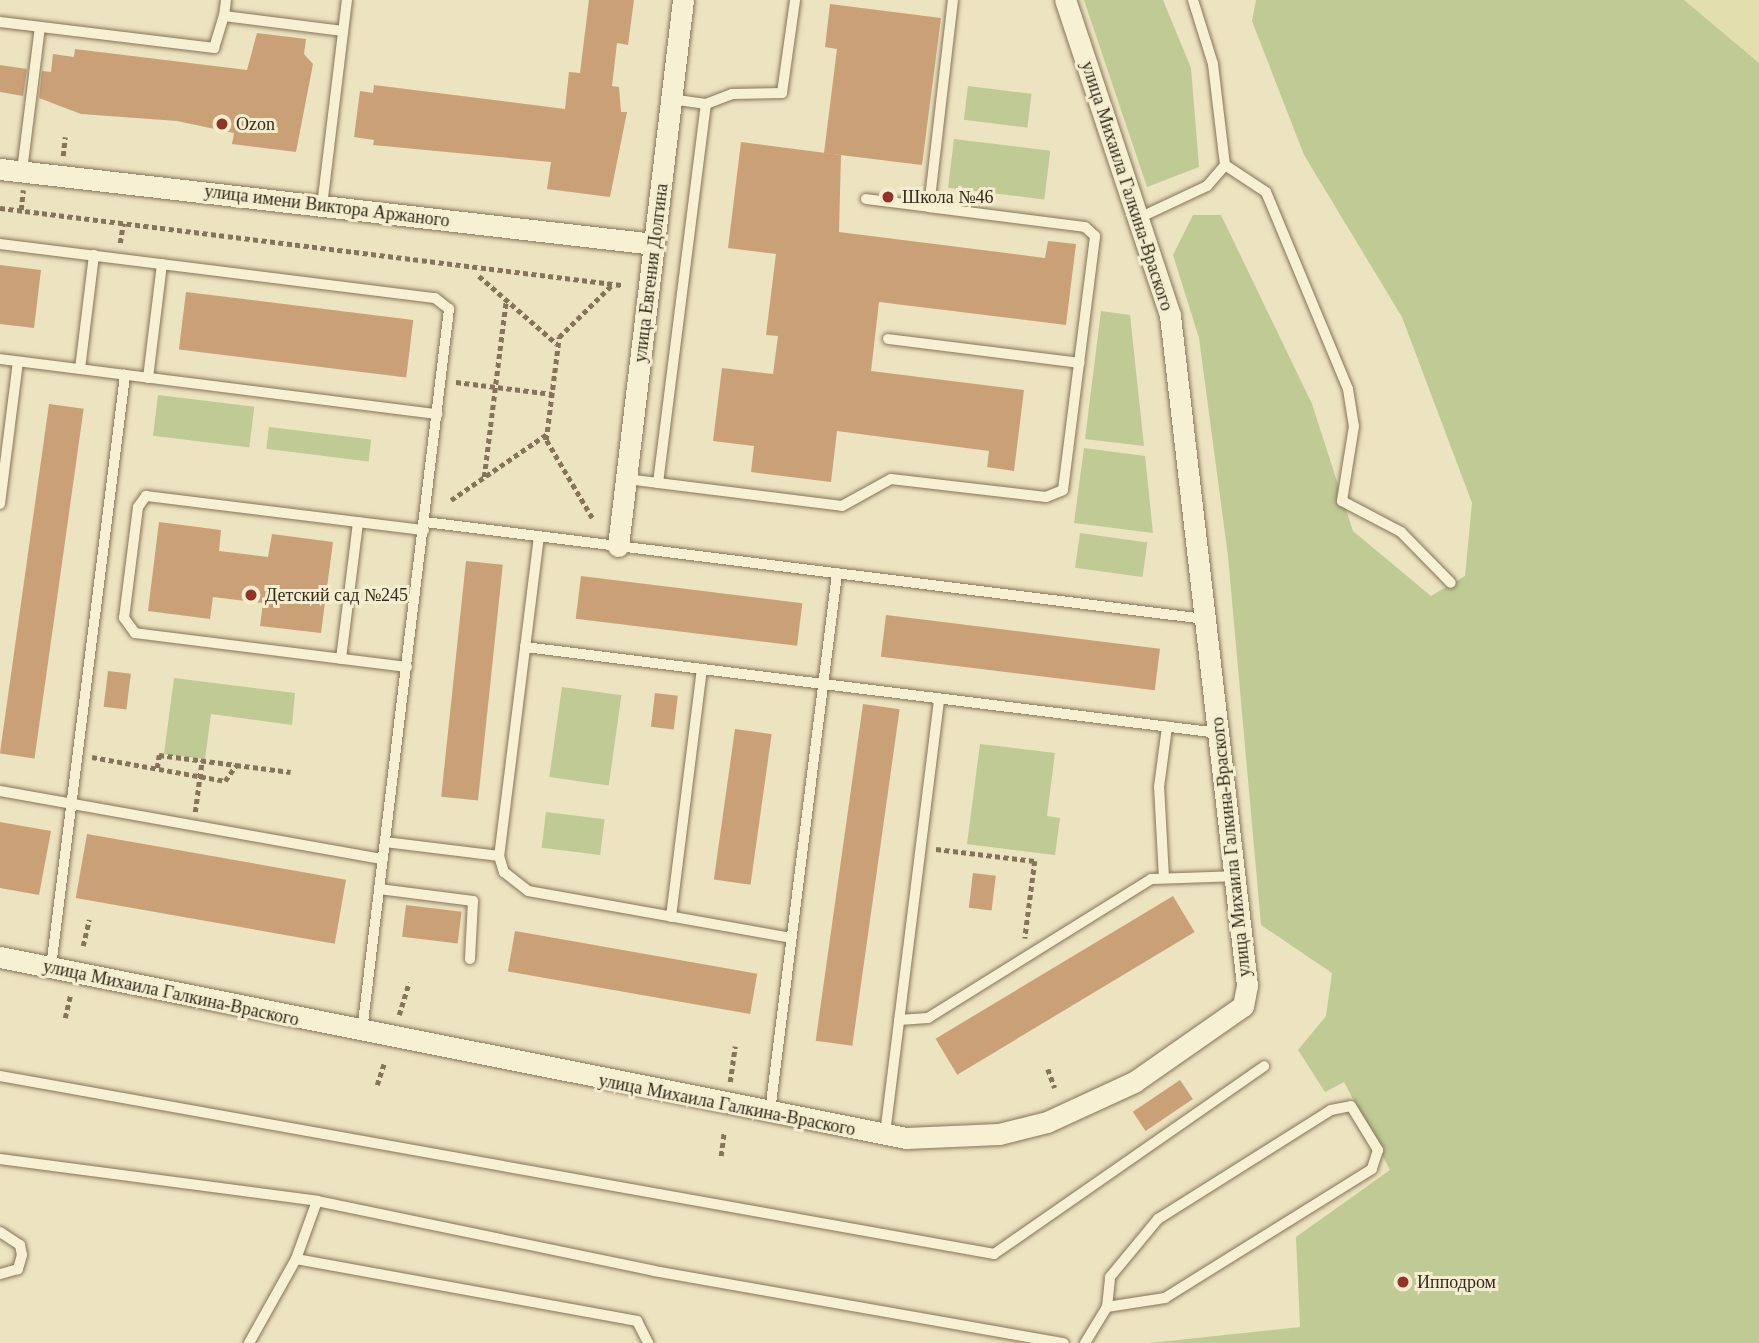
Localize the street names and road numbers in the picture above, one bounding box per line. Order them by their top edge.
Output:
street label: улица Михаила Галкина-Враского [1076,58,1178,314]
street label: улица имени Виктора Аржаного [203,180,451,232]
street label: улица Евгения Долгина [629,182,673,364]
street label: улица Михаила Галкина-Враского [1207,716,1255,978]
street label: улица Михаила Галкина-Враского [41,955,301,1031]
street label: улица Михаила Галкина-Враского [597,1069,857,1141]

